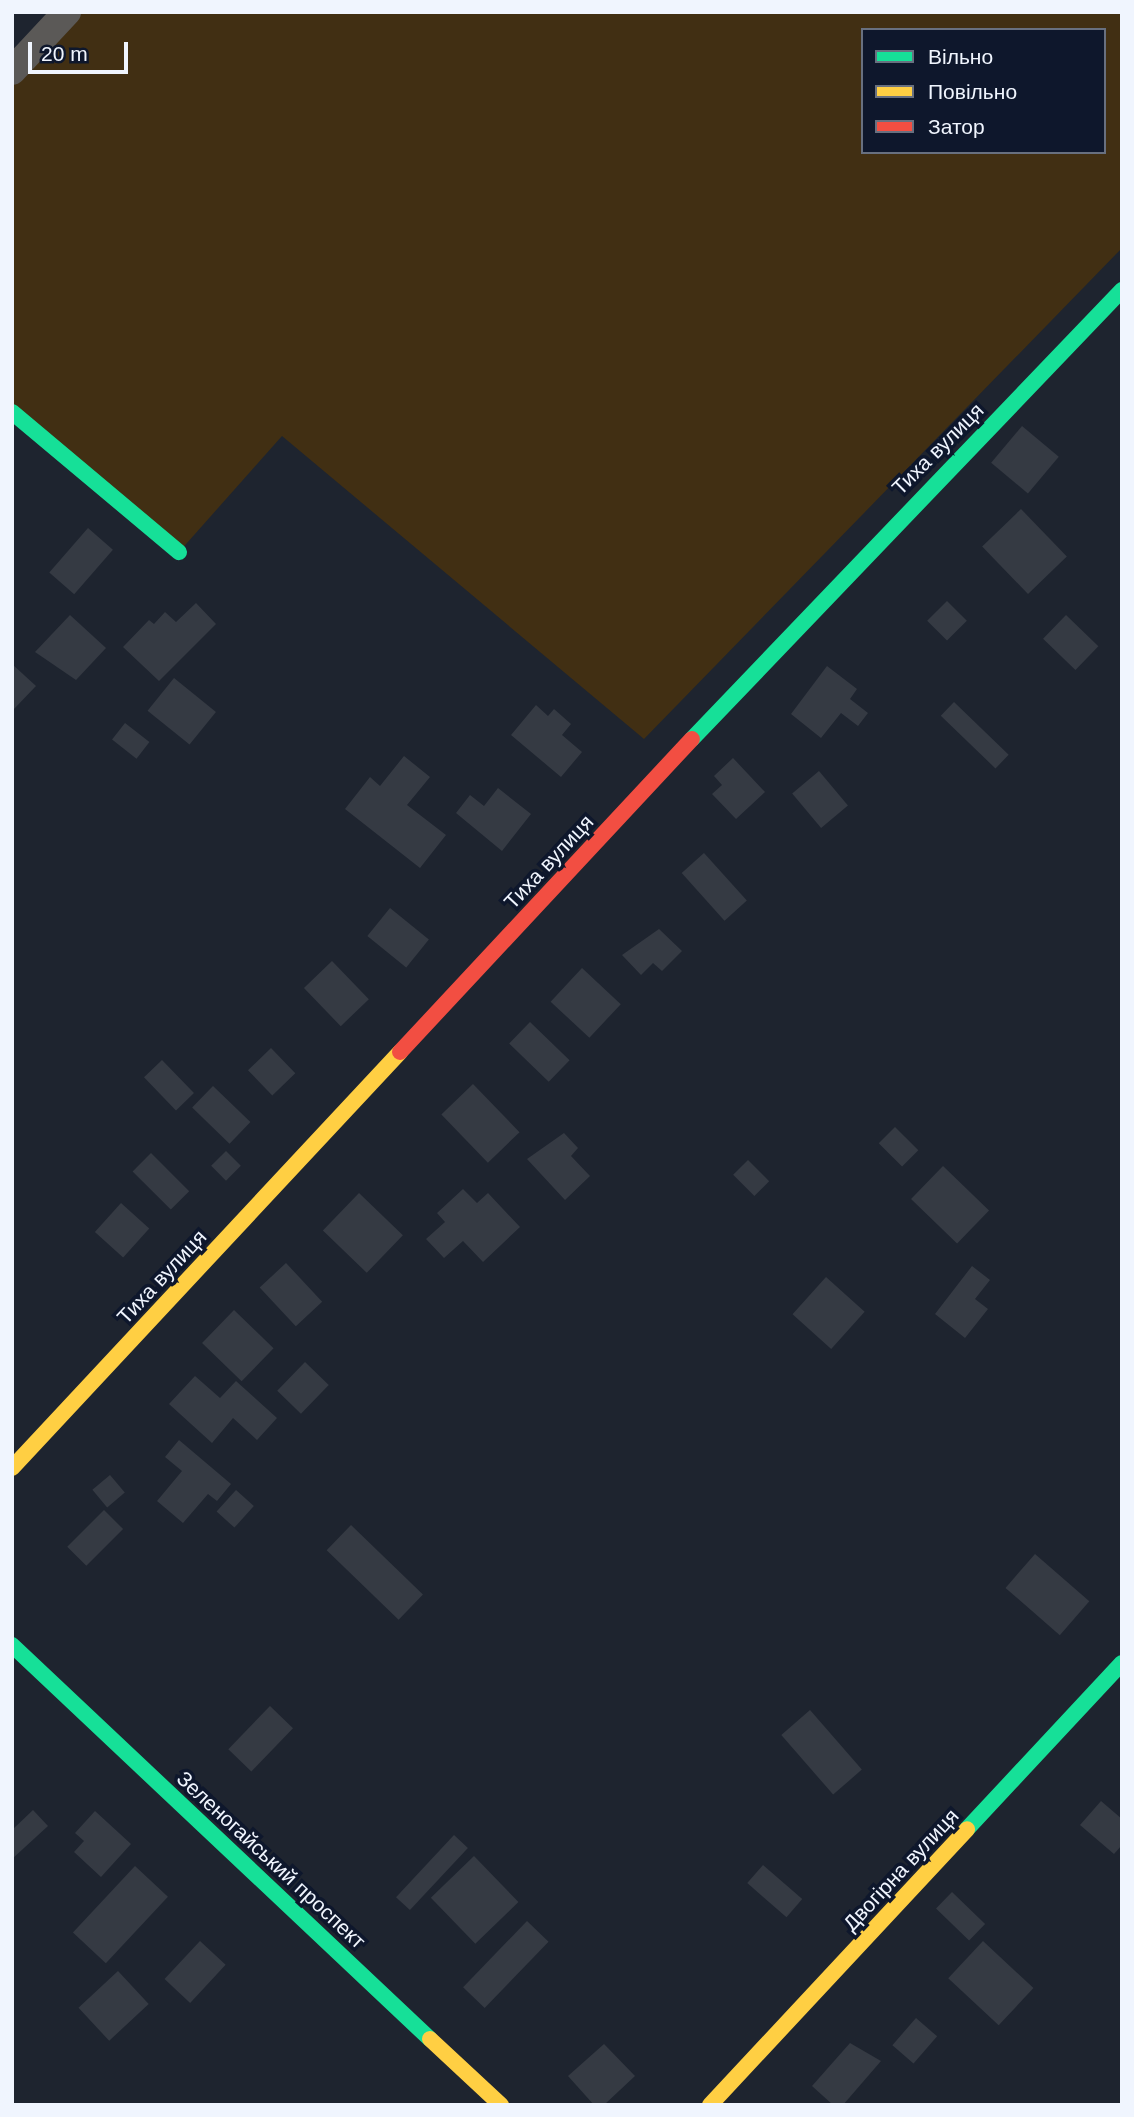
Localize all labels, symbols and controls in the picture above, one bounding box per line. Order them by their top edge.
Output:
scale bar [32,28,131,72]
legend [861,28,1106,154]
text: 20 m [41,42,88,65]
text: Вільно [928,45,993,68]
text: Повільно [928,80,1017,103]
text: Затор [928,115,985,138]
street label: Тиха вулиця [887,398,989,500]
street label: Тиха вулиця [499,810,599,914]
street label: Тиха вулиця [112,1225,212,1329]
street label: Зеленогайський проспект [171,1766,371,1954]
street label: Двогірна вулиця [838,1804,964,1936]

